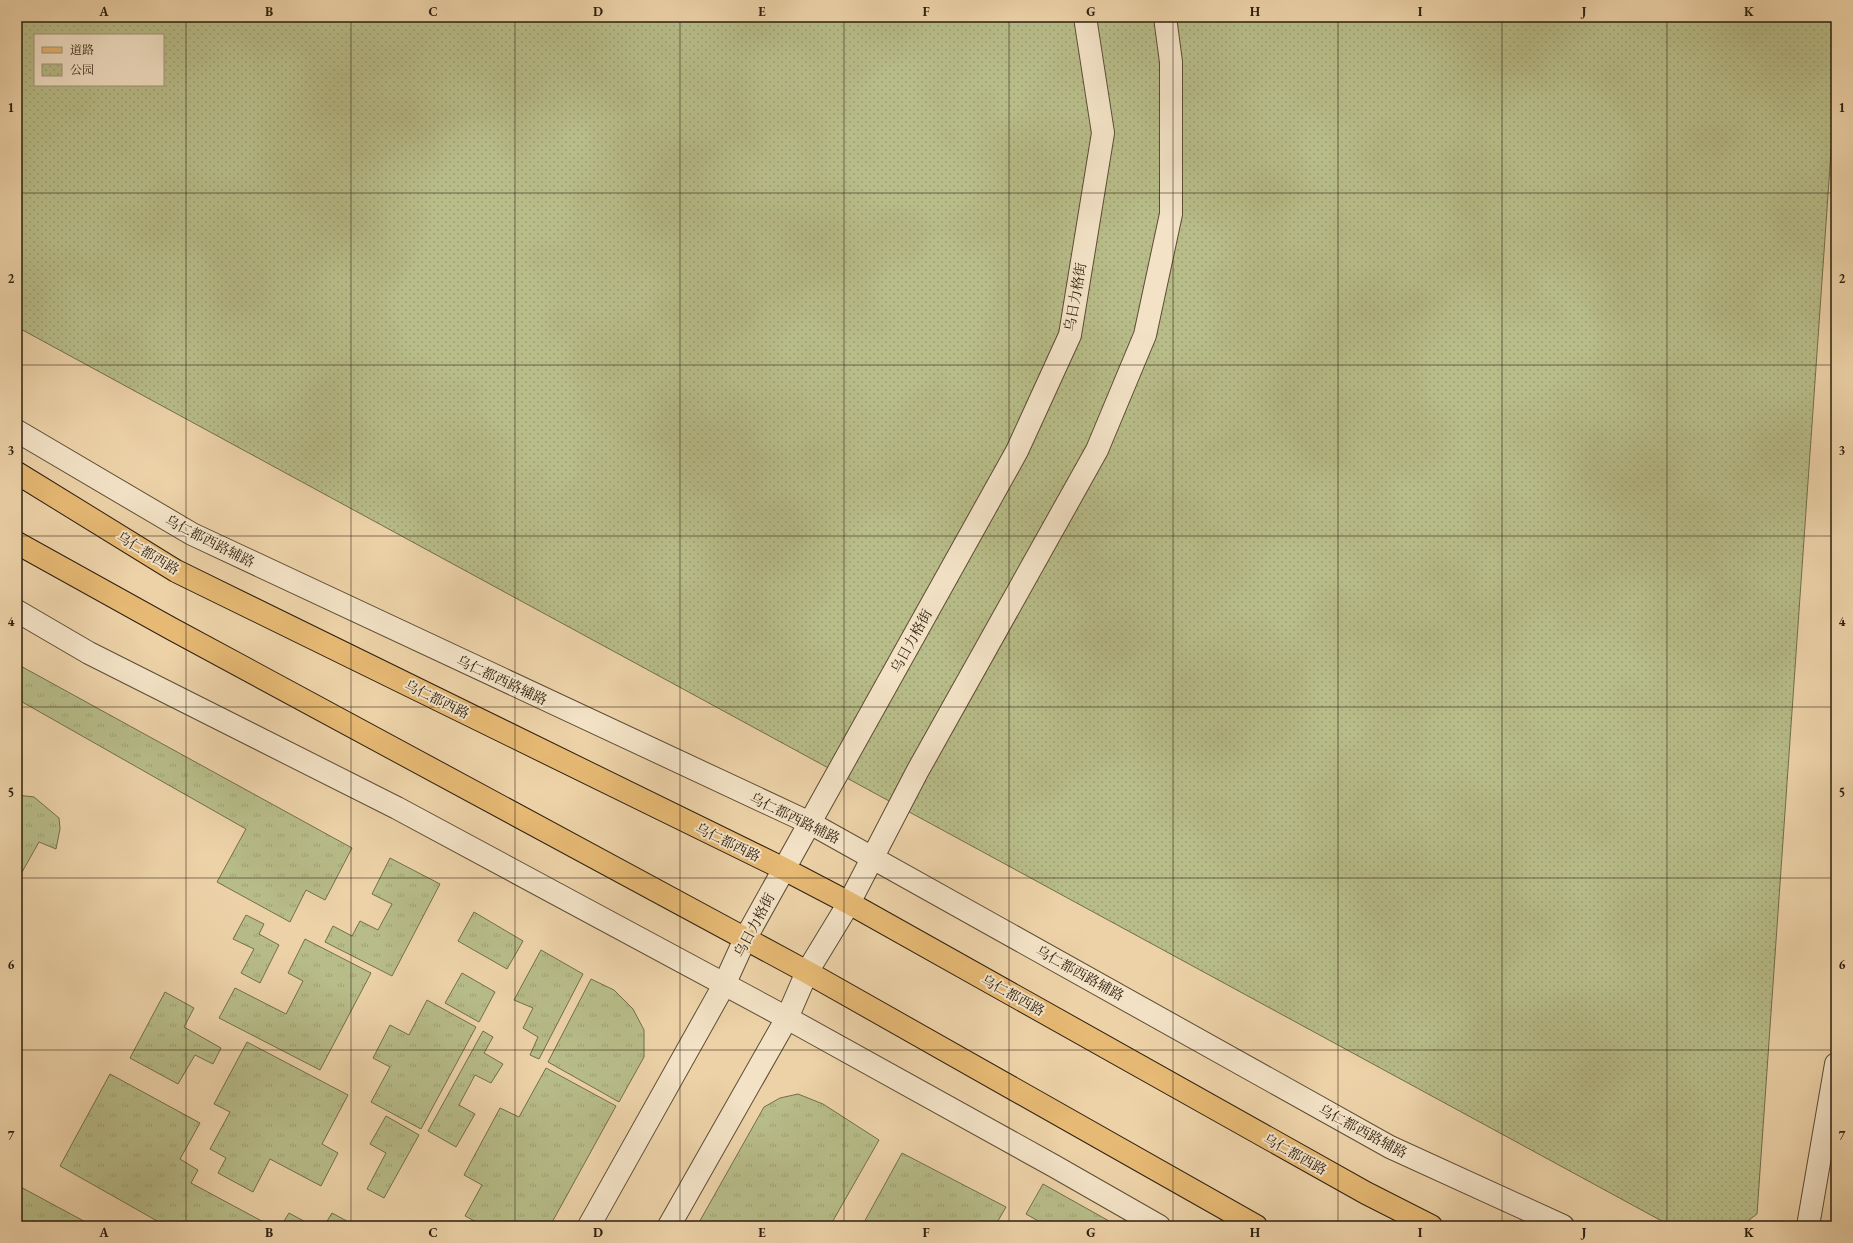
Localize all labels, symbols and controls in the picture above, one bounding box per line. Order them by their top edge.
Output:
text: A [98,3,109,20]
text: B [265,3,273,20]
text: C [428,3,438,20]
text: D [593,3,603,20]
text: E [758,3,766,20]
text: F [922,3,930,20]
text: G [1086,3,1096,20]
text: H [1250,3,1261,20]
text: I [1418,3,1423,20]
text: J [1580,3,1587,20]
text: K [1744,3,1755,20]
legend [34,34,164,86]
text: 道路 [70,42,94,58]
text: 公园 [70,62,94,78]
text: 1 [8,99,15,116]
text: 1 [1839,99,1846,116]
street label: 乌日力格街 [1060,261,1090,333]
text: 2 [8,270,15,287]
text: 2 [1839,270,1846,287]
text: 3 [8,442,15,459]
text: 3 [1839,442,1846,459]
street label: 乌仁都西路辅路 [162,511,258,571]
street label: 乌仁都西路 [113,527,183,579]
street label: 乌日力格街 [886,606,936,676]
text: 4 [8,613,15,630]
text: 4 [1839,613,1846,630]
street label: 乌仁都西路辅路 [454,651,550,709]
street label: 乌仁都西路 [402,676,472,722]
text: 5 [8,784,14,801]
text: 5 [1839,784,1845,801]
street label: 乌仁都西路辅路 [747,788,843,848]
street label: 乌仁都西路 [693,819,763,865]
street label: 乌日力格街 [730,890,778,960]
street label: 乌仁都西路辅路 [1033,941,1127,1005]
text: 6 [8,956,15,973]
text: 6 [1839,956,1846,973]
street label: 乌仁都西路 [978,970,1048,1020]
street label: 乌仁都西路辅路 [1316,1100,1410,1162]
text: 7 [8,1127,15,1144]
text: 7 [1839,1127,1846,1144]
street label: 乌仁都西路 [1260,1129,1330,1179]
text: A [98,1224,109,1241]
text: B [265,1224,273,1241]
text: C [428,1224,438,1241]
text: D [593,1224,603,1241]
text: E [758,1224,766,1241]
text: F [922,1224,930,1241]
text: G [1086,1224,1096,1241]
text: H [1250,1224,1261,1241]
text: I [1418,1224,1423,1241]
text: J [1580,1224,1587,1241]
text: K [1744,1224,1755,1241]

